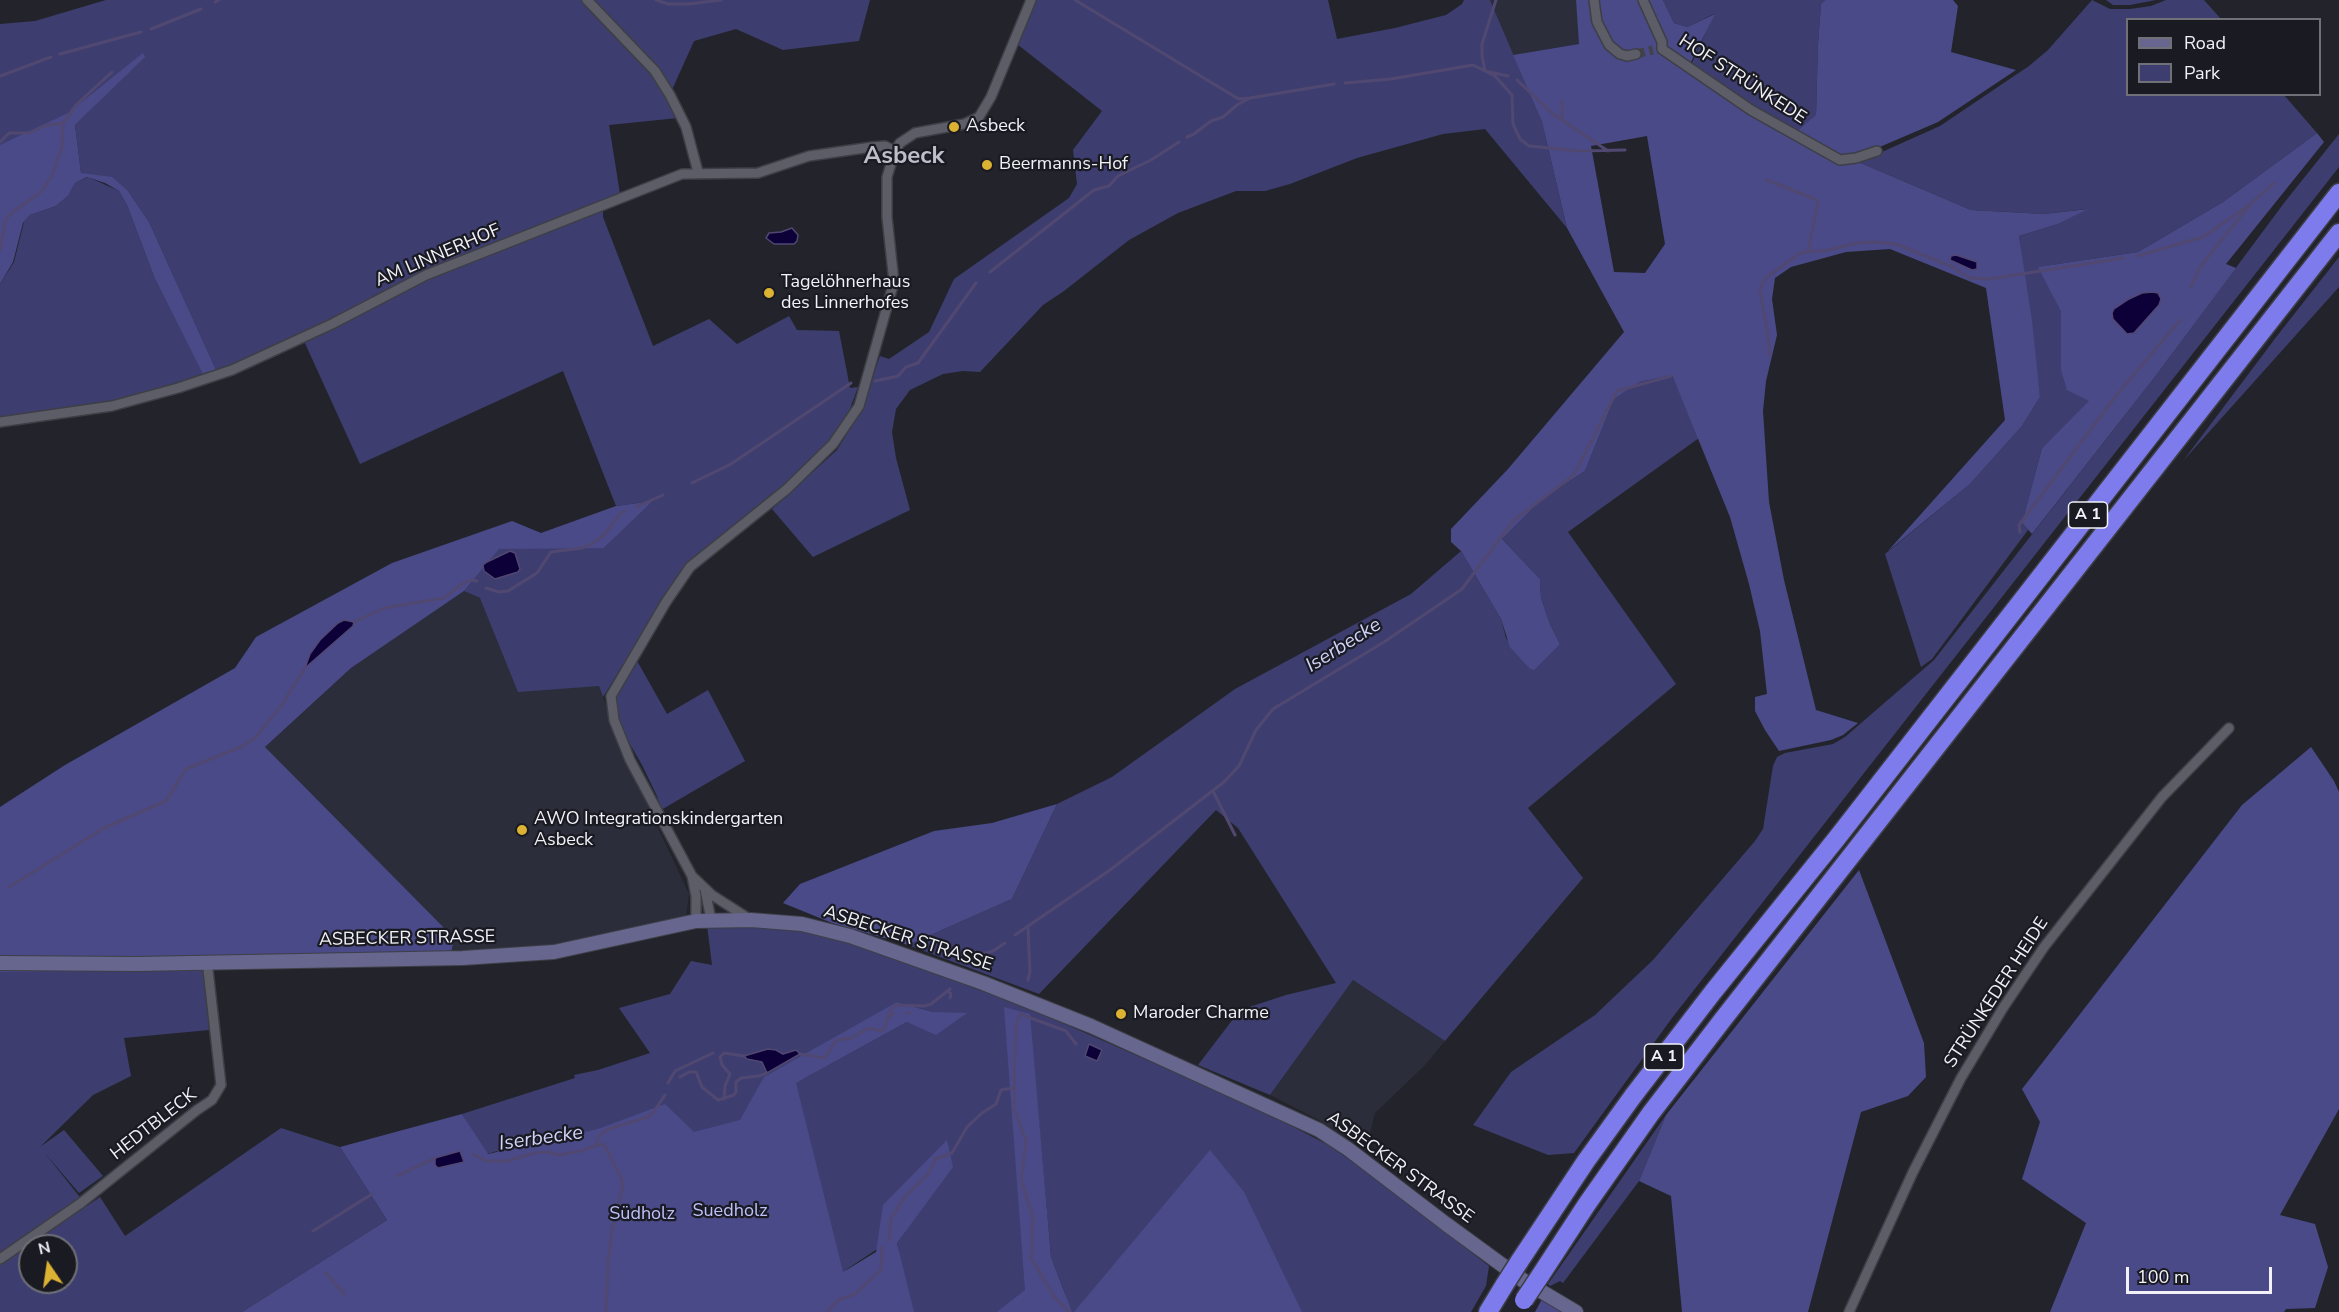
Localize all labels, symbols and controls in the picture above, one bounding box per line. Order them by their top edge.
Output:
legend [2126,18,2321,96]
street label: HOF STRÜNKEDE [1674,31,1810,129]
text: Road [2184,31,2226,55]
text: Park [2184,61,2220,85]
place label: Asbeck [966,116,1025,138]
marker: Asbeck [947,120,961,134]
district label: Asbeck [864,143,944,171]
place label: Beermanns-Hof [999,154,1128,176]
marker: Beermanns-Hof [980,158,994,172]
street label: AM LINNERHOF [372,220,504,292]
place label: Tagelöhnerhaus des Linnerhofes [781,272,910,314]
marker: Tagelöhnerhaus des Linnerhofes [762,286,776,300]
road number: A 1 [2068,502,2108,528]
water label: Iserbecke [1302,613,1386,679]
place label: AWO Integrationskindergarten Asbeck [534,809,783,852]
marker: AWO Integrationskindergarten Asbeck [515,823,529,837]
street label: ASBECKER STRASSE [821,901,995,977]
street label: STRÜNKEDER HEIDE [1940,914,2054,1072]
street label: ASBECKER STRASSE [319,927,495,951]
place label: Maroder Charme [1133,1003,1269,1025]
marker: Maroder Charme [1114,1007,1128,1021]
road number: A 1 [1644,1044,1684,1070]
street label: HEDTBLECK [107,1085,201,1165]
street label: ASBECKER STRASSE [1322,1107,1478,1229]
water label: Iserbecke [497,1121,585,1157]
park label: Suedholz [692,1201,768,1223]
park label: Südholz [609,1204,675,1226]
north arrow [18,1234,78,1294]
text: N [36,1236,53,1260]
scale bar [2129,1255,2274,1293]
text: 100 m [2137,1265,2189,1289]

